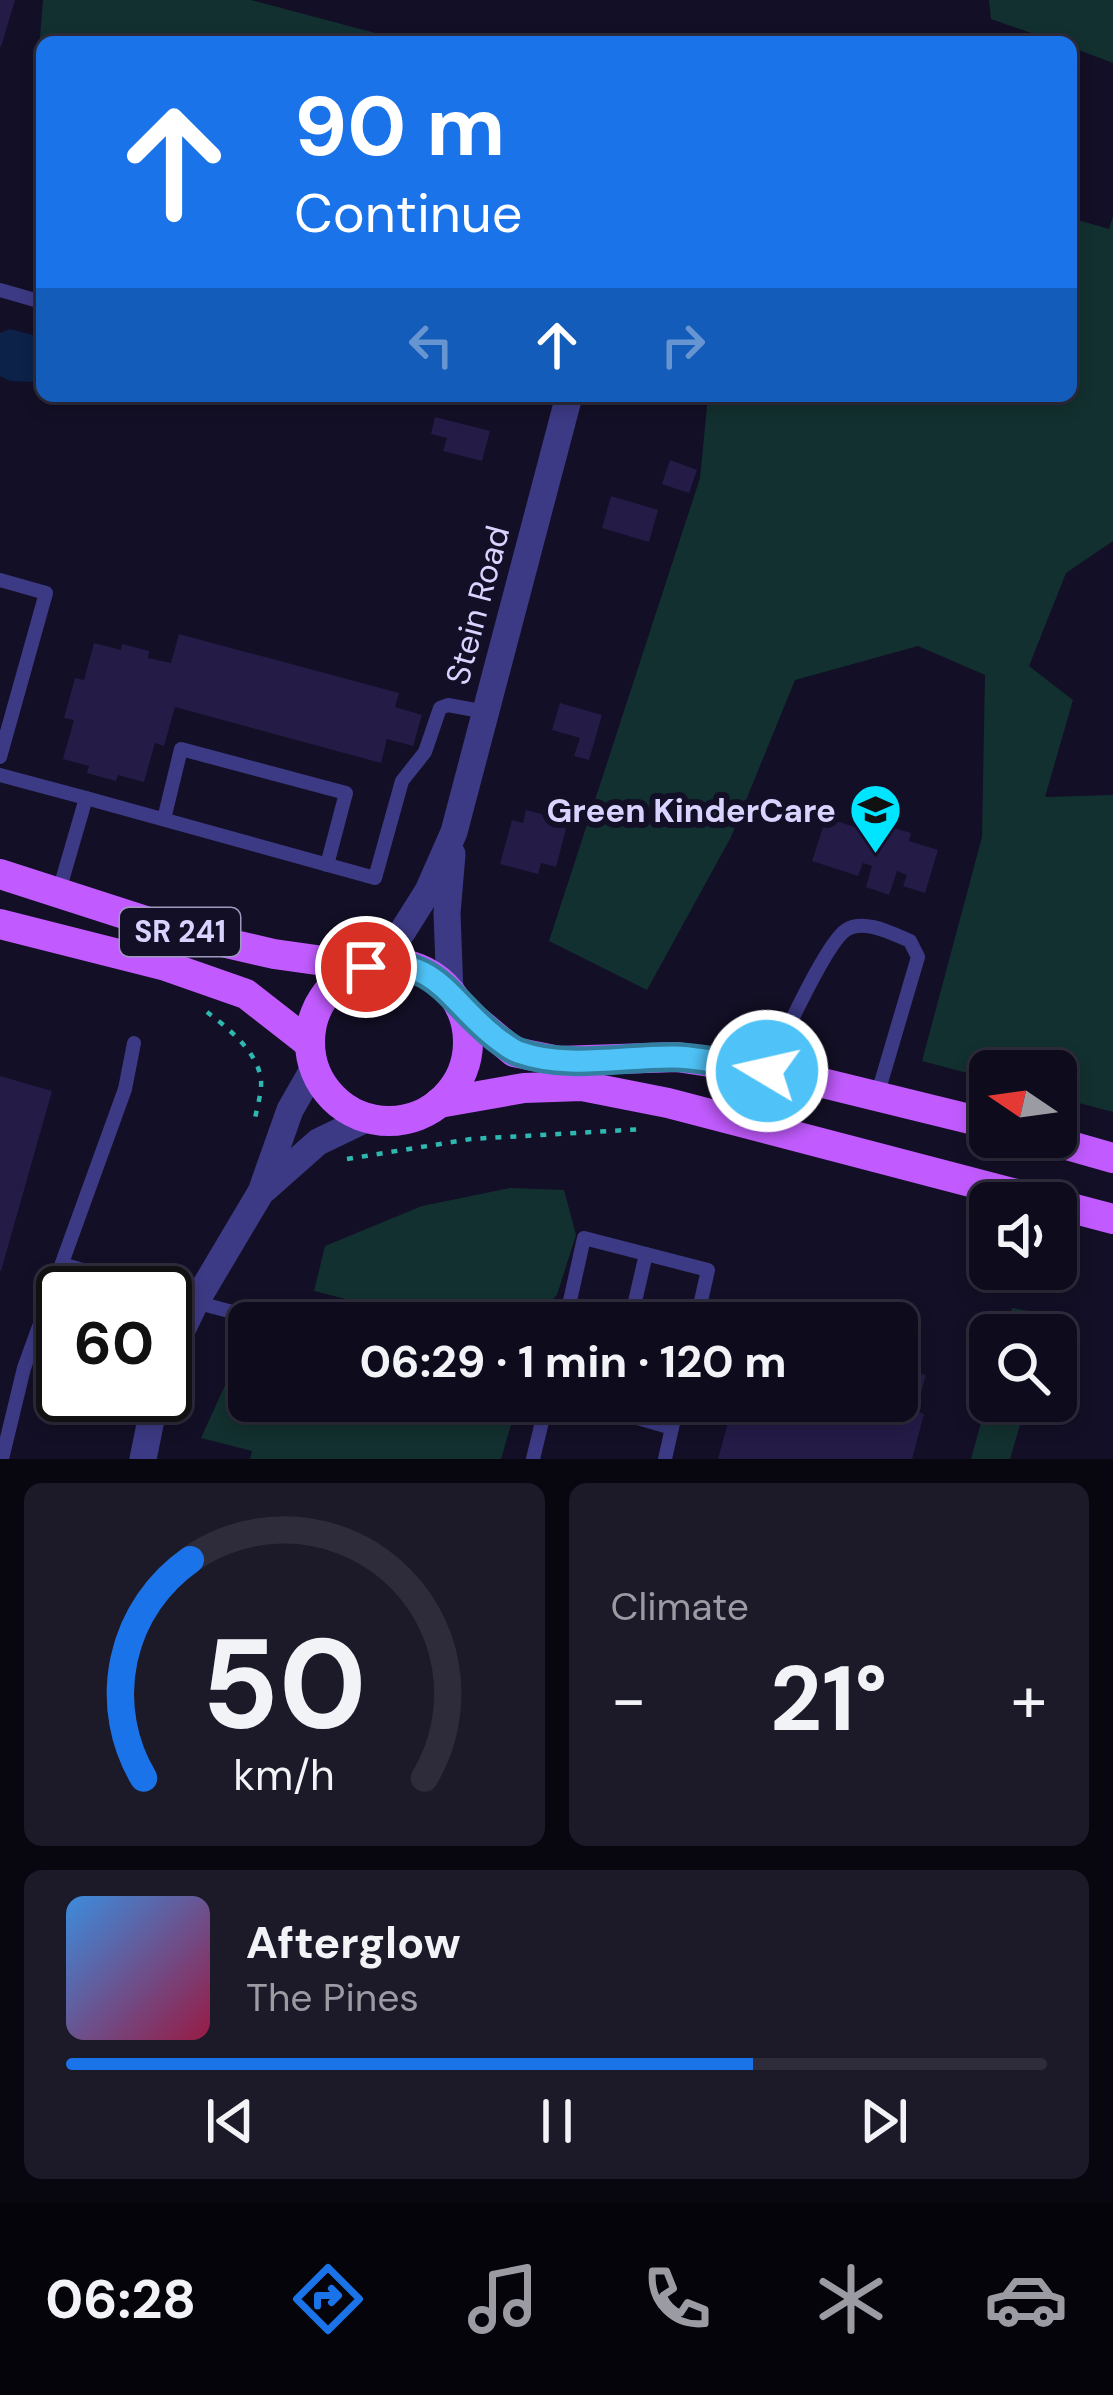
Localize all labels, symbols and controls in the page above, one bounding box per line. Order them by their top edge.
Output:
text: 90 m [294,72,505,181]
icon: ahead [96,84,252,240]
text: Continue [294,178,522,249]
icon: left [398,312,464,378]
icon: ahead [524,312,590,378]
icon: right [650,312,716,378]
street label: Stein Road [436,521,519,689]
school or university icon: Green KinderCare [847,782,903,856]
place label: Green KinderCare [547,789,836,832]
road number: SR 241 [120,908,240,956]
pin [315,916,417,1018]
icon: arrive [333,934,399,1000]
position arrow [704,1008,830,1134]
north arrow [969,1050,1077,1158]
map controls [969,1050,1077,1422]
button: sound [969,1182,1077,1290]
speed limit sign: 60 [36,1266,192,1422]
button: search [969,1314,1077,1422]
text: 06:29 · 1 min · 120 m [359,1332,787,1391]
text: Climate [611,1581,749,1632]
text: 50 [202,1603,367,1766]
text: 21° [770,1641,887,1758]
text: − [611,1657,647,1742]
text: + [1011,1657,1047,1742]
text: km/h [234,1746,335,1802]
text: Afterglow [246,1913,461,1972]
text: The Pines [246,1972,419,2023]
icon: previous [197,2088,263,2154]
icon: pause [524,2088,590,2154]
icon: next [851,2088,917,2154]
icon: directions [286,2257,370,2341]
icon: music [461,2257,545,2341]
icon: phone [635,2257,719,2341]
icon: climate [809,2257,893,2341]
icon: car [984,2257,1068,2341]
text: 06:28 [45,2264,196,2335]

